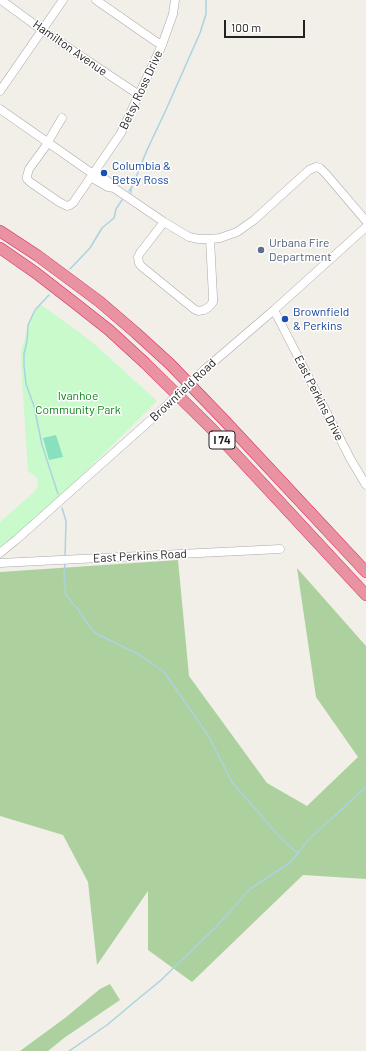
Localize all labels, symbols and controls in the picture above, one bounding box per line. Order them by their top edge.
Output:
scale bar [226,12,307,38]
street label: Hamilton Avenue [30,17,110,79]
text: 100 m [231,20,261,34]
street label: Betsy Ross Drive [116,48,166,132]
place label: Columbia & Betsy Ross [112,159,171,187]
marker: Columbia & Betsy Ross [99,168,109,178]
place label: Urbana Fire Department [269,236,332,264]
marker: Urbana Fire Department [256,245,266,255]
place label: Brownfield & Perkins [293,305,349,333]
marker: Brownfield & Perkins [280,314,290,324]
street label: East Perkins Drive [291,353,347,443]
street label: Brownfield Road [147,356,219,424]
park label: Ivanhoe Community Park [35,389,121,417]
road number: I 74 [209,431,235,449]
street label: East Perkins Road [93,546,187,566]

